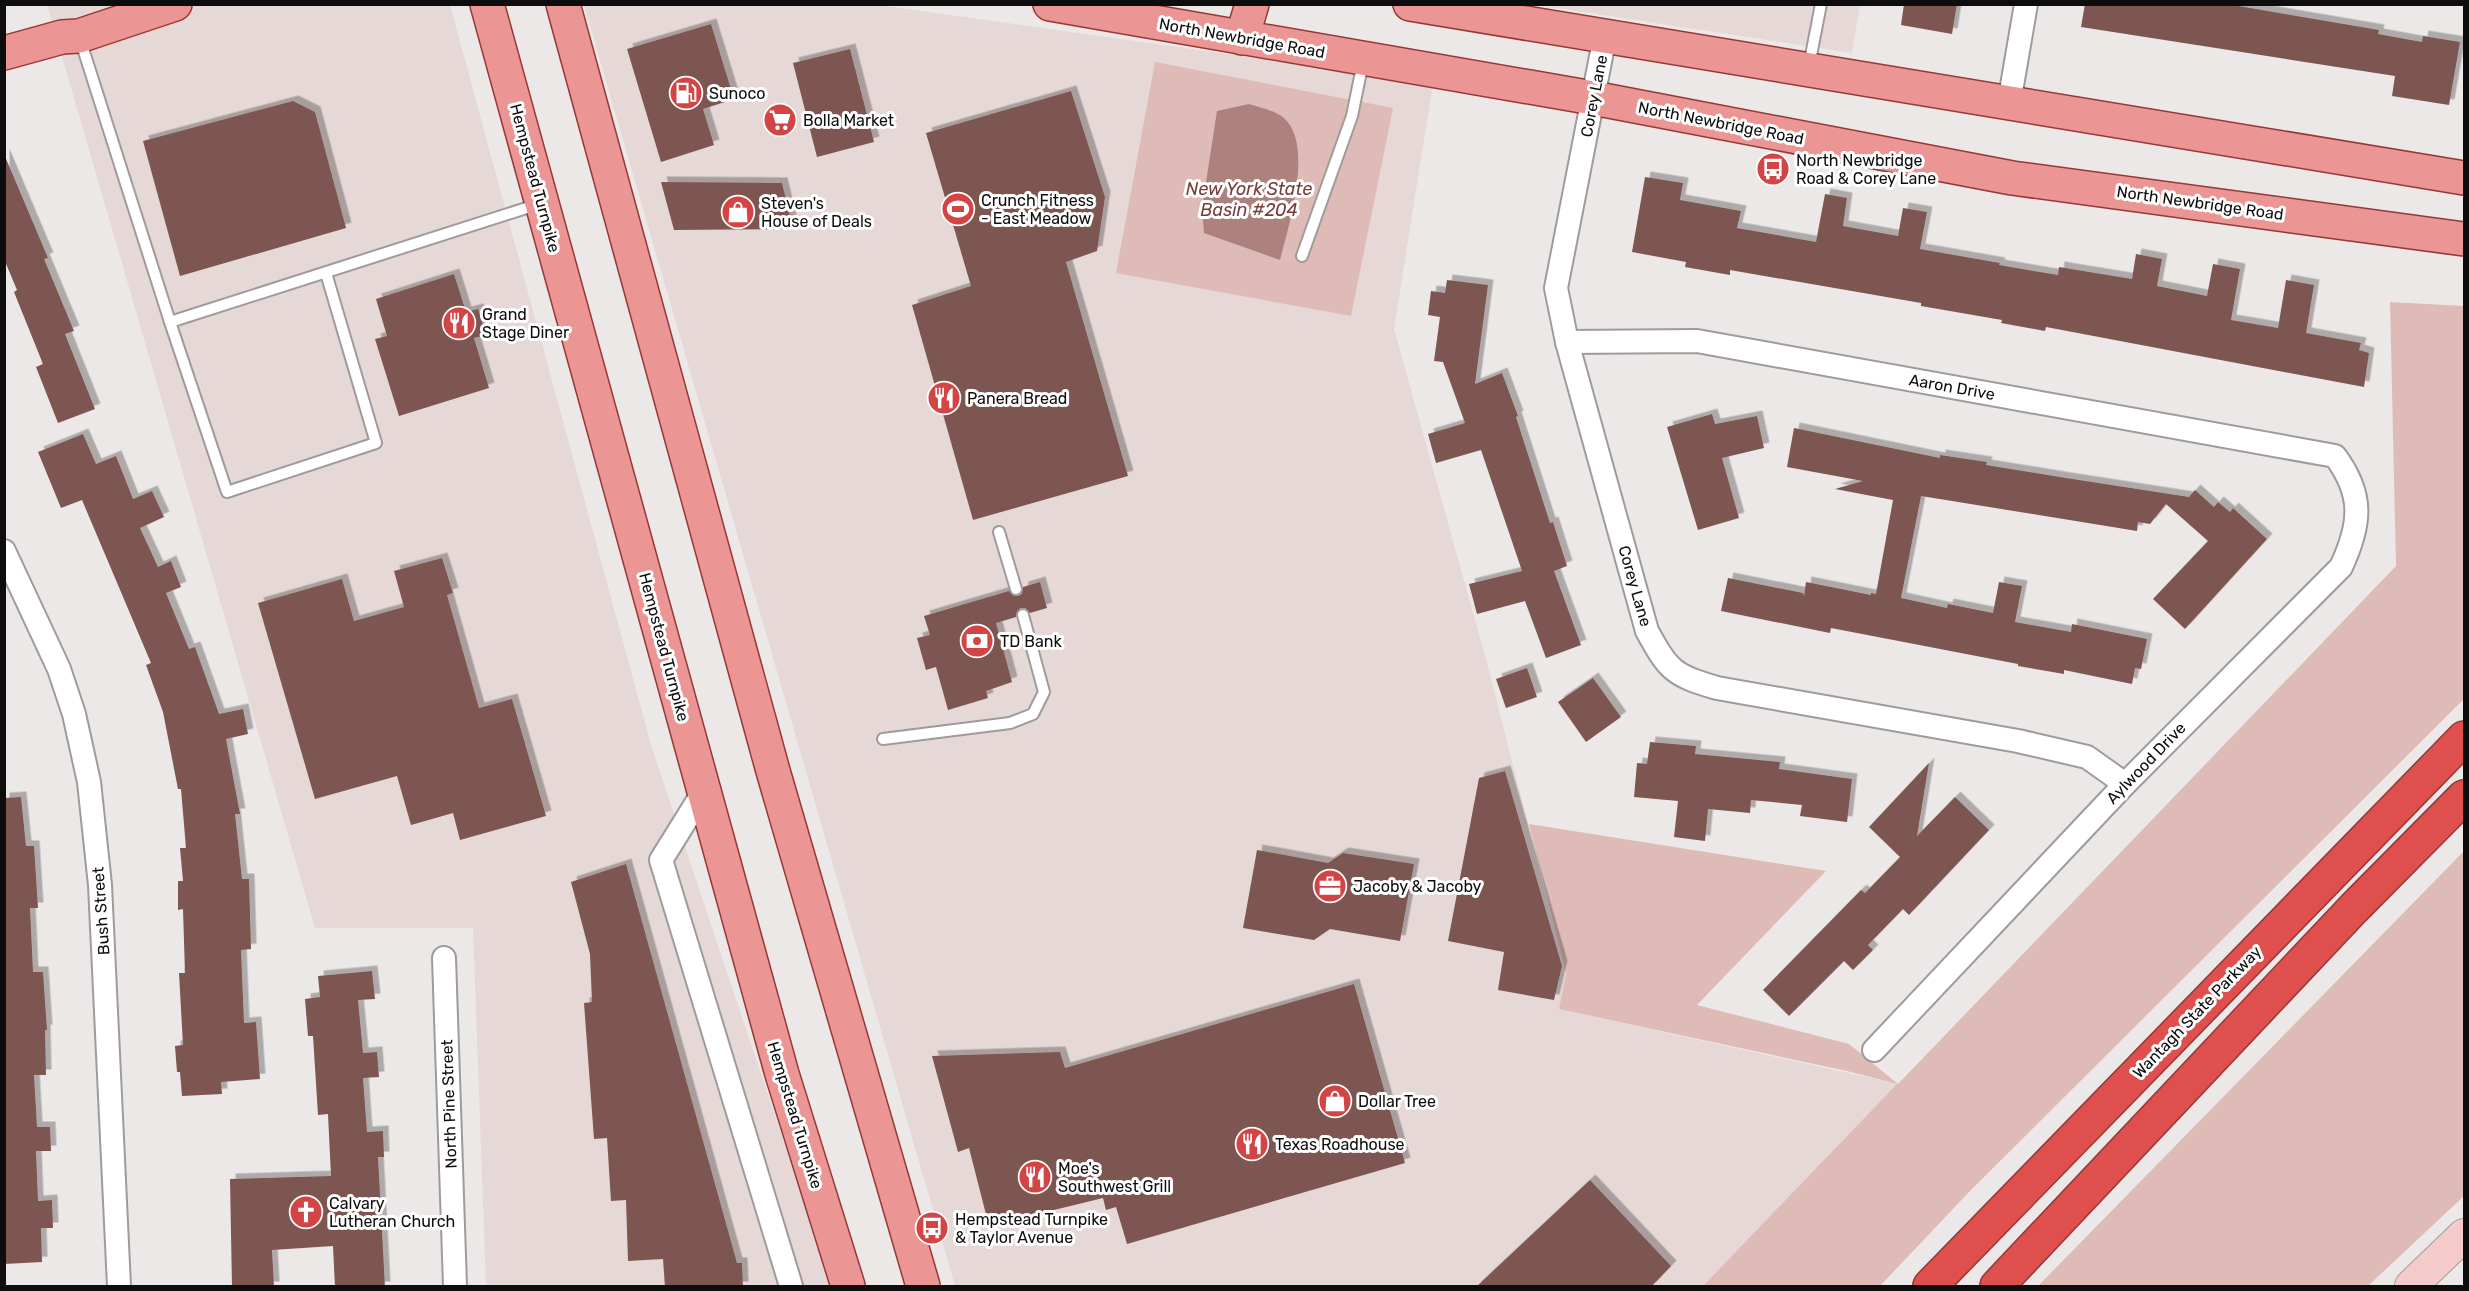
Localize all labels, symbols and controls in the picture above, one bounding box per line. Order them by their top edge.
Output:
street label: North Newbridge Road [1157,14,1327,62]
street label: Corey Lane [1577,53,1611,139]
fuel station icon: Sunoco [668,75,704,111]
place label: Sunoco [709,84,765,103]
street label: North Newbridge Road [1637,98,1805,148]
street label: Hempstead Turnpike [506,102,564,254]
supermarket icon: Bolla Market [762,102,798,138]
place label: Bolla Market [803,111,894,130]
bus stop icon: North Newbridge Road & Corey Lane [1755,151,1791,187]
place label: North Newbridge Road & Corey Lane [1796,151,1936,188]
water label: New York State Basin #204 [1186,178,1312,221]
street label: North Newbridge Road [2115,182,2285,224]
sports icon: Crunch Fitness - East Meadow [940,191,976,227]
place label: Crunch Fitness - East Meadow [981,191,1094,228]
shop icon: Steven's House of Deals [720,194,756,230]
place label: Steven's House of Deals [761,194,872,231]
restaurant icon: Grand Stage Diner [441,305,477,341]
place label: Grand Stage Diner [482,305,569,342]
street label: Aaron Drive [1908,370,1996,404]
restaurant icon: Panera Bread [926,380,962,416]
place label: Panera Bread [967,389,1067,408]
street label: Corey Lane [1614,543,1656,629]
street label: Hempstead Turnpike [635,571,693,723]
bank icon: TD Bank [959,623,995,659]
place label: TD Bank [1000,632,1062,651]
street label: Aylwood Drive [2102,718,2190,808]
street label: Bush Street [88,866,114,956]
office icon: Jacoby & Jacoby [1312,868,1348,904]
place label: Jacoby & Jacoby [1353,877,1482,896]
street label: Wantagh State Parkway [2129,942,2265,1082]
street label: North Pine Street [437,1039,461,1169]
street label: Hempstead Turnpike [764,1039,826,1191]
shop icon: Dollar Tree [1317,1083,1353,1119]
place label: Dollar Tree [1358,1092,1436,1111]
restaurant icon: Texas Roadhouse [1234,1126,1270,1162]
place label: Texas Roadhouse [1275,1135,1405,1154]
restaurant icon: Moe's Southwest Grill [1017,1159,1053,1195]
place label: Moe's Southwest Grill [1058,1159,1171,1196]
church icon: Calvary Lutheran Church [288,1194,324,1230]
place label: Calvary Lutheran Church [329,1194,455,1231]
bus stop icon: Hempstead Turnpike & Taylor Avenue [914,1210,950,1246]
place label: Hempstead Turnpike & Taylor Avenue [955,1210,1108,1247]

